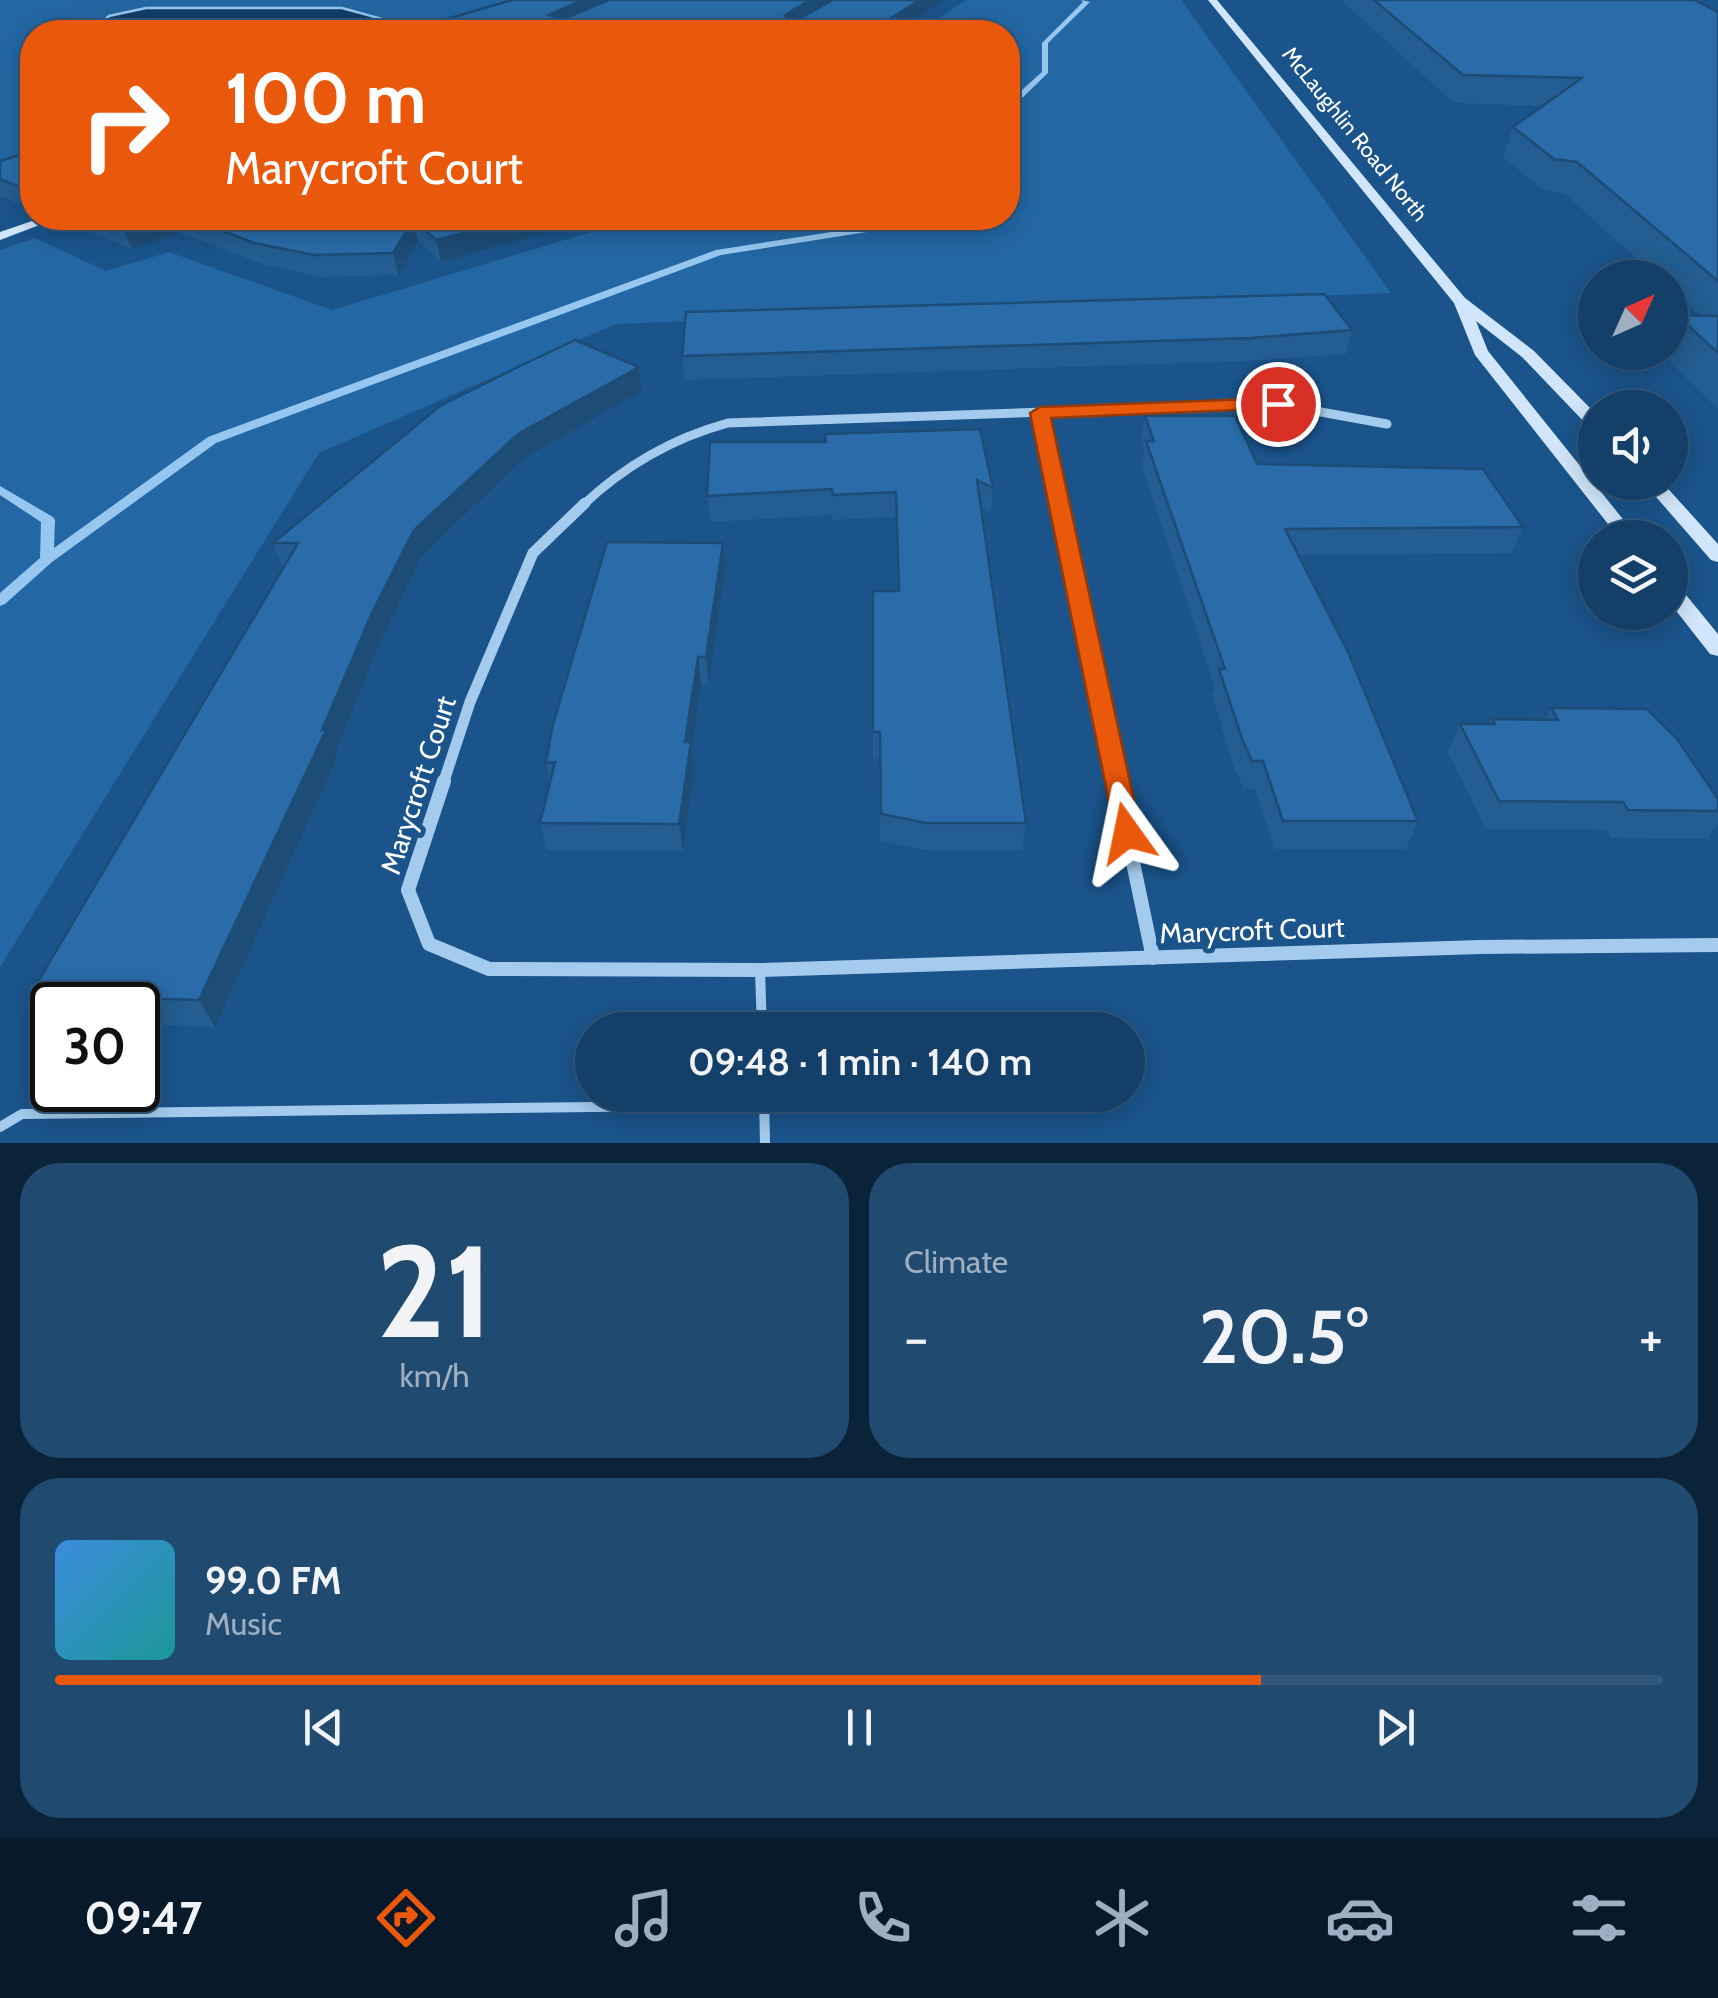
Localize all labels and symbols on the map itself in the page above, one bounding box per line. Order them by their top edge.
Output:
street label: McLaughlin Road North [1276,41,1434,227]
north arrow [1578,260,1688,370]
pin [1236,362,1321,447]
street label: Marycroft Court [373,692,463,878]
position arrow [1075,781,1179,885]
street label: Marycroft Court [1159,910,1345,950]
speed limit sign: 30 [30,982,160,1112]

